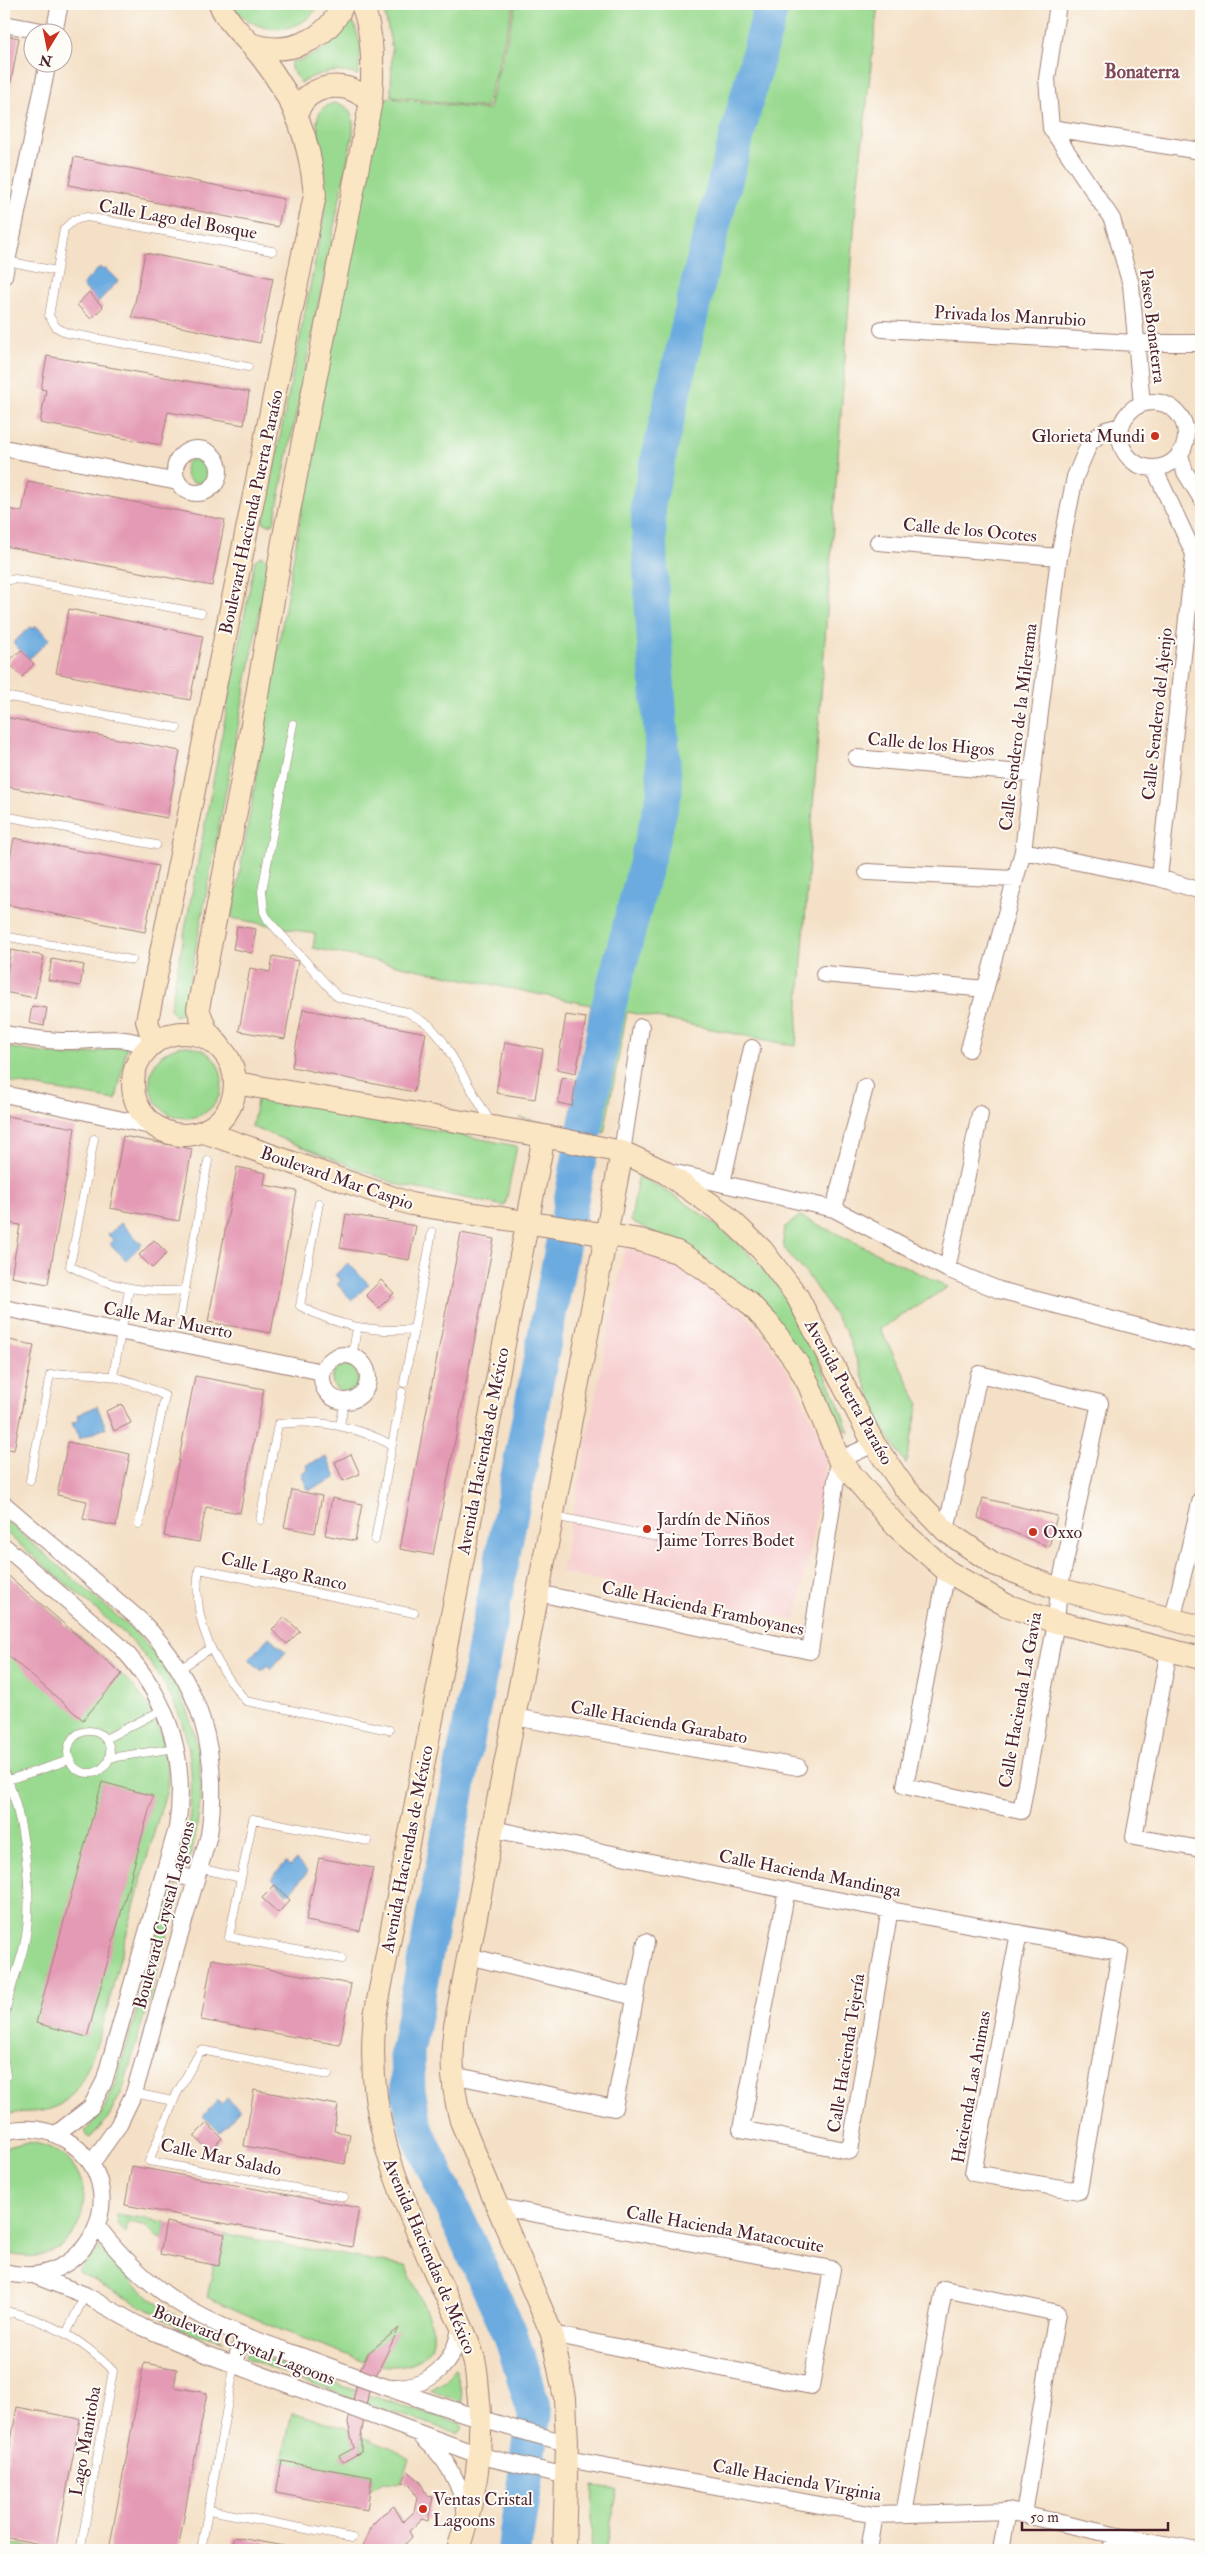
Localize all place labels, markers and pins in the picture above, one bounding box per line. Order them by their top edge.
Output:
place label: Glorieta Mundi [1031,425,1145,448]
marker: Glorieta Mundi [1149,430,1161,442]
place label: Jardín de Niños Jaime Torres Bodet [656,1508,795,1552]
place label: Oxxo [1043,1521,1082,1544]
marker: Jardín de Niños Jaime Torres Bodet [641,1523,653,1535]
marker: Oxxo [1027,1526,1039,1538]
place label: Ventas Cristal Lagoons [433,2488,533,2532]
marker: Ventas Cristal Lagoons [417,2503,429,2515]

